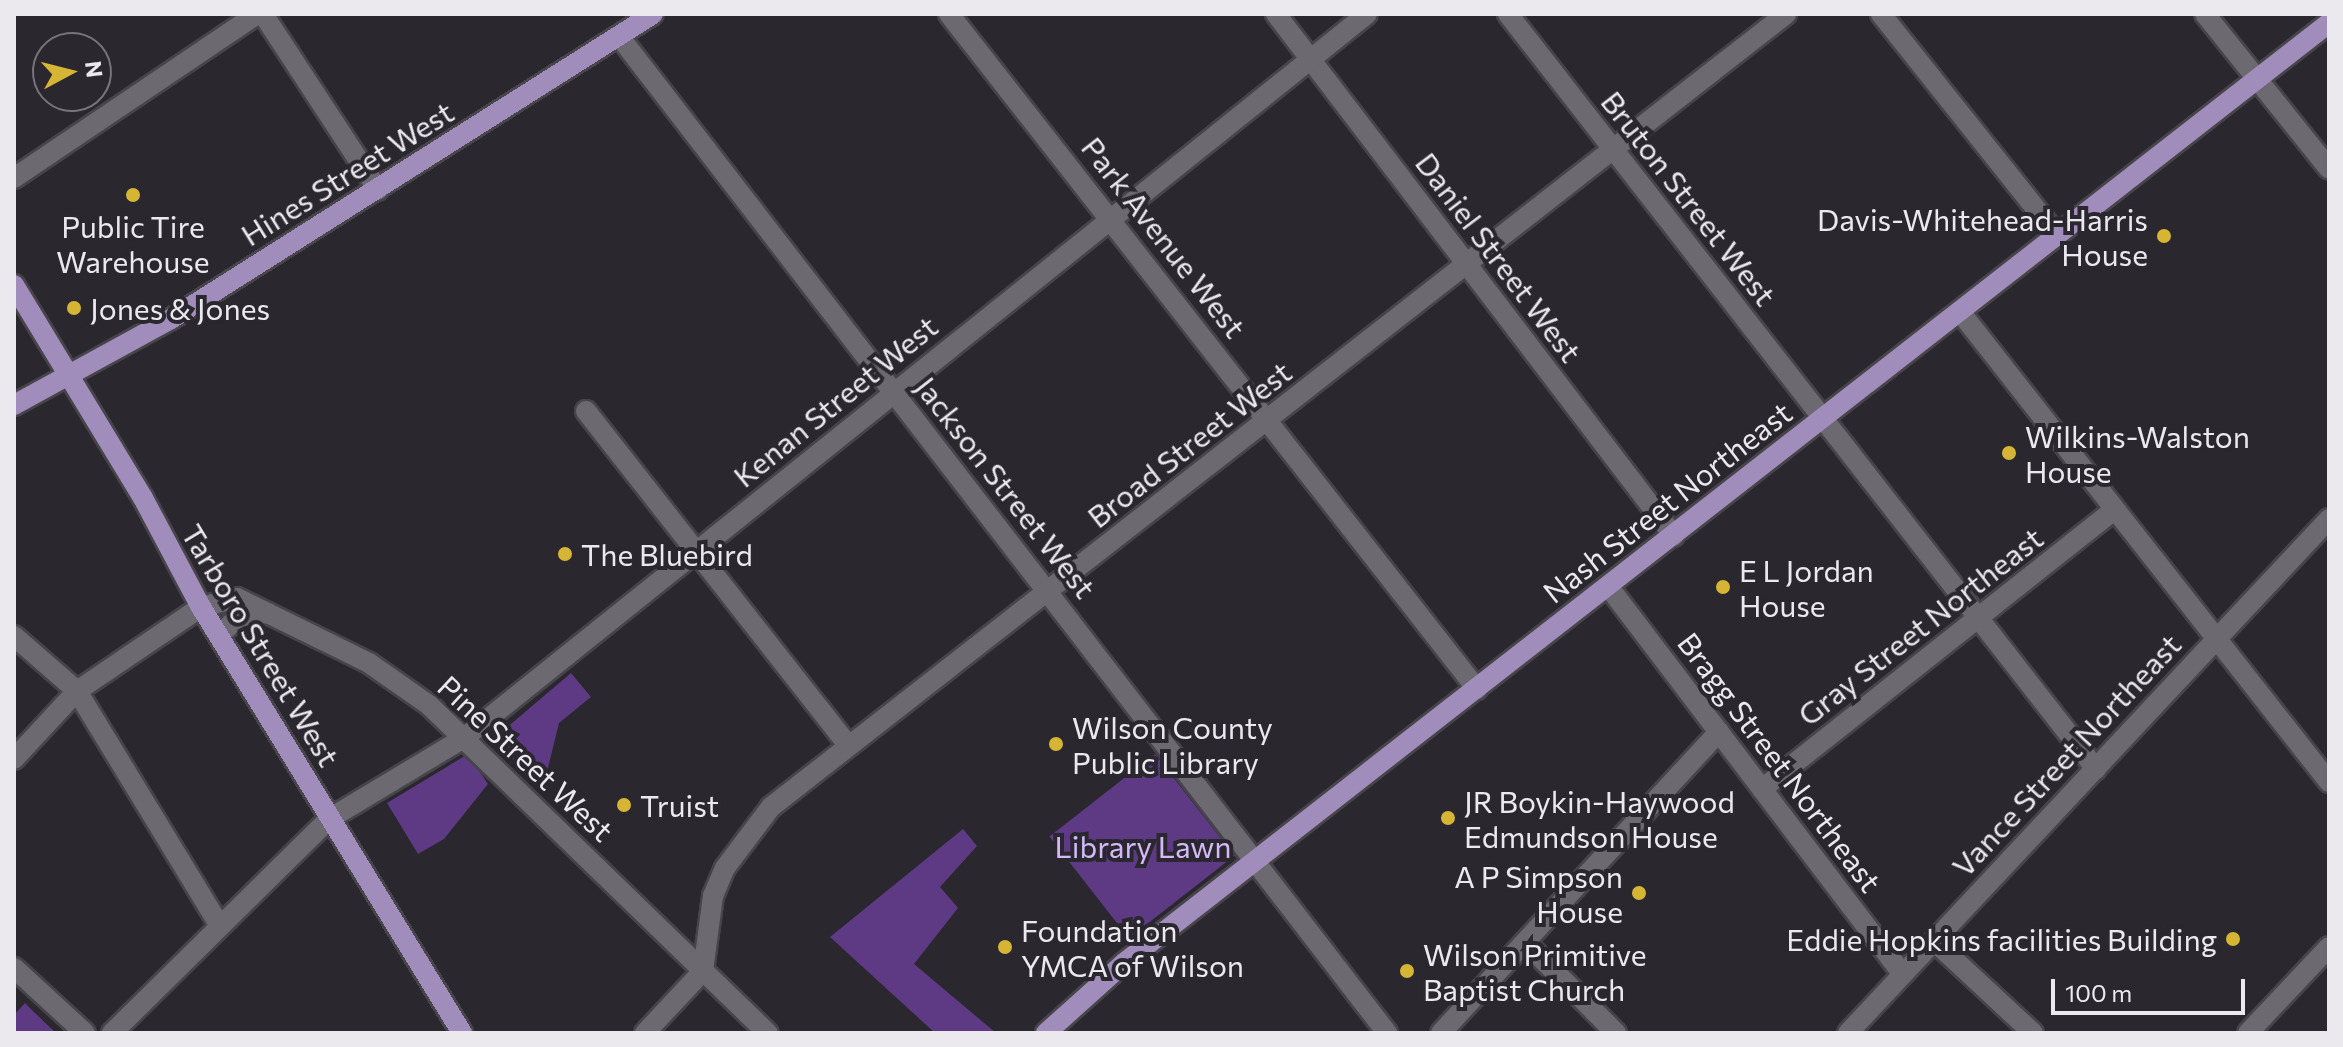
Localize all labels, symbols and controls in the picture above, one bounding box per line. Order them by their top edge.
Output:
north arrow [32,32,112,112]
text: N [80,59,109,79]
street label: Bruton Street West [1594,84,1784,312]
street label: Hines Street West [234,93,460,253]
street label: Park Avenue West [1075,130,1253,344]
street label: Daniel Street West [1409,145,1589,369]
marker: Public Tire Warehouse [124,186,142,204]
place label: Davis-Whitehead-Harris House [1817,201,2148,272]
place label: Public Tire Warehouse [56,208,210,278]
marker: Davis-Whitehead-Harris House [2155,227,2173,245]
place label: Jones & Jones [90,290,270,326]
marker: Jones & Jones [65,299,83,317]
street label: Kenan Street West [726,308,944,494]
street label: Broad Street West [1080,353,1298,535]
street label: Jackson Street West [908,369,1104,605]
street label: Nash Street Northeast [1536,394,1798,610]
place label: Wilkins-Walston House [2025,418,2250,488]
marker: Wilkins-Walston House [2000,444,2018,462]
street label: Tarboro Street West [175,518,347,772]
street label: Gray Street Northeast [1791,519,2049,733]
place label: The Bluebird [581,536,753,572]
marker: The Bluebird [556,545,574,563]
place label: E L Jordan House [1739,552,1874,622]
marker: E L Jordan House [1714,578,1732,596]
street label: Bragg Street Northeast [1671,625,1889,899]
street label: Vance Street Northeast [1944,626,2188,884]
street label: Pine Street West [431,668,621,848]
place label: Wilson County Public Library [1072,709,1273,780]
marker: Wilson County Public Library [1047,735,1065,753]
place label: JR Boykin-Haywood Edmundson House [1464,783,1735,854]
place label: Truist [640,787,719,823]
marker: Truist [615,796,633,814]
marker: JR Boykin-Haywood Edmundson House [1439,809,1457,827]
park label: Library Lawn [1055,828,1231,864]
place label: A P Simpson House [1454,858,1623,928]
marker: A P Simpson House [1630,884,1648,902]
place label: Foundation YMCA of Wilson [1021,912,1244,982]
place label: Eddie Hopkins facilities Building [1786,921,2217,957]
marker: Eddie Hopkins facilities Building [2224,930,2242,948]
place label: Wilson Primitive Baptist Church [1423,936,1647,1006]
marker: Foundation YMCA of Wilson [996,938,1014,956]
marker: Wilson Primitive Baptist Church [1398,962,1416,980]
scale bar [2055,963,2249,1013]
text: 100 m [2065,978,2132,1007]

